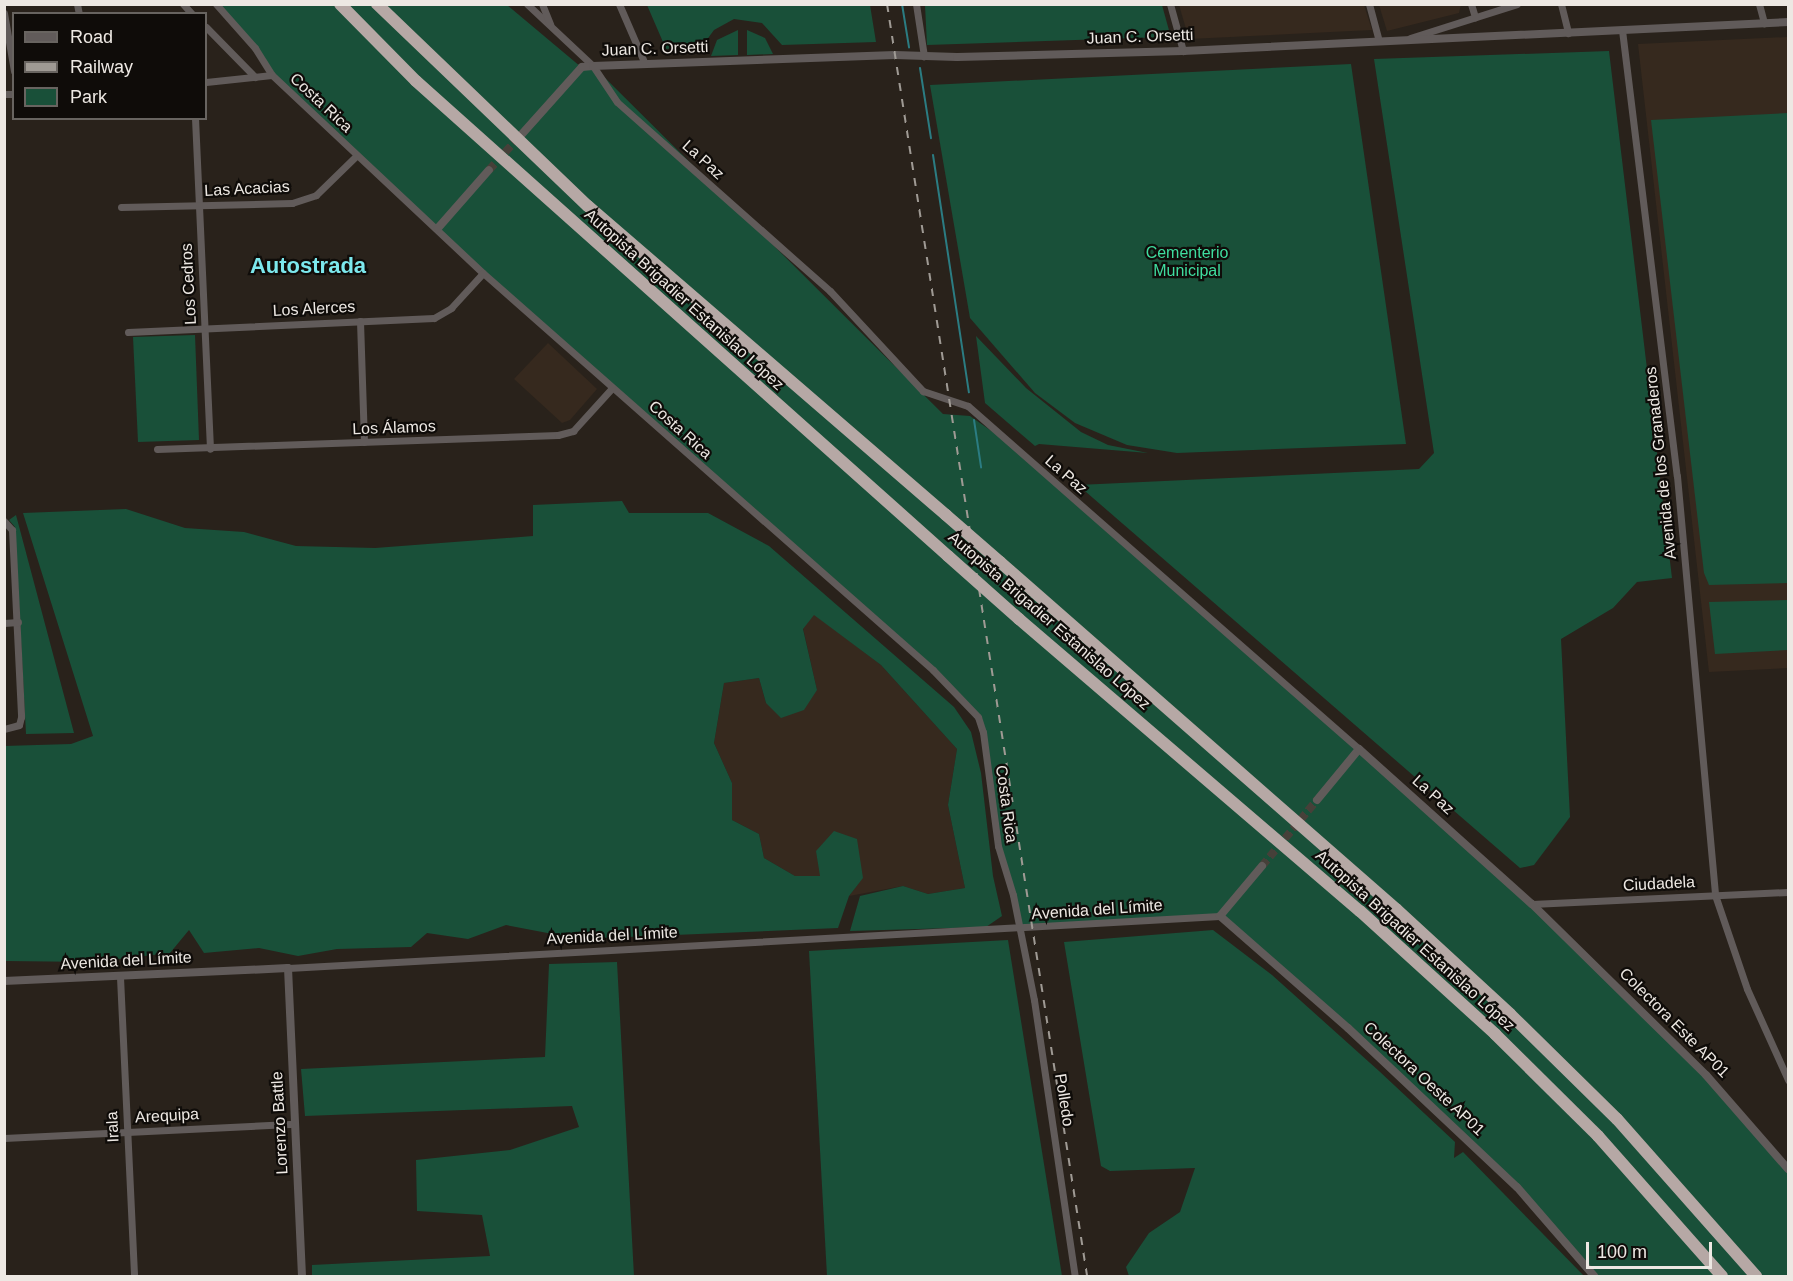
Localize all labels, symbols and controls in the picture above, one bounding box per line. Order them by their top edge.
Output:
legend [12,12,207,120]
street label: Juan C. Orsetti [1086,26,1194,48]
text: Road [70,27,113,47]
street label: Juan C. Orsetti [601,38,709,60]
text: Railway [70,57,133,77]
street label: Costa Rica [286,69,356,137]
text: Park [70,87,107,107]
street label: La Paz [678,136,728,184]
street label: Las Acacias [203,177,291,201]
street label: Autopista Brigadier Estanislao López [580,205,788,395]
street label: Los Cedros [177,243,201,325]
park label: Cementerio Municipal [1146,243,1228,281]
district label: Autostrada [250,253,366,279]
street label: Los Alerces [272,297,356,321]
street label: Avenida de los Granaderos [1641,366,1681,560]
street label: Costa Rica [645,397,715,463]
street label: Los Álamos [352,417,436,439]
street label: La Paz [1041,451,1091,499]
street label: Autopista Brigadier Estanislao López [944,528,1154,714]
street label: Costa Rica [991,764,1021,844]
street label: La Paz [1408,771,1458,819]
street label: Autopista Brigadier Estanislao López [1311,846,1519,1036]
street label: Ciudadela [1623,873,1695,895]
street label: Avenida del Límite [1031,896,1163,924]
street label: Avenida del Límite [546,923,678,949]
street label: Avenida del Límite [60,948,192,974]
street label: Colectora Este AP01 [1615,964,1733,1082]
street label: Colectora Oeste AP01 [1359,1018,1489,1140]
street label: Lorenzo Battle [268,1071,292,1175]
street label: Polledo [1050,1072,1078,1128]
street label: Arequipa [135,1105,199,1127]
street label: Irala [103,1111,123,1143]
scale bar [1589,1230,1715,1268]
text: 100 m [1597,1242,1647,1262]

